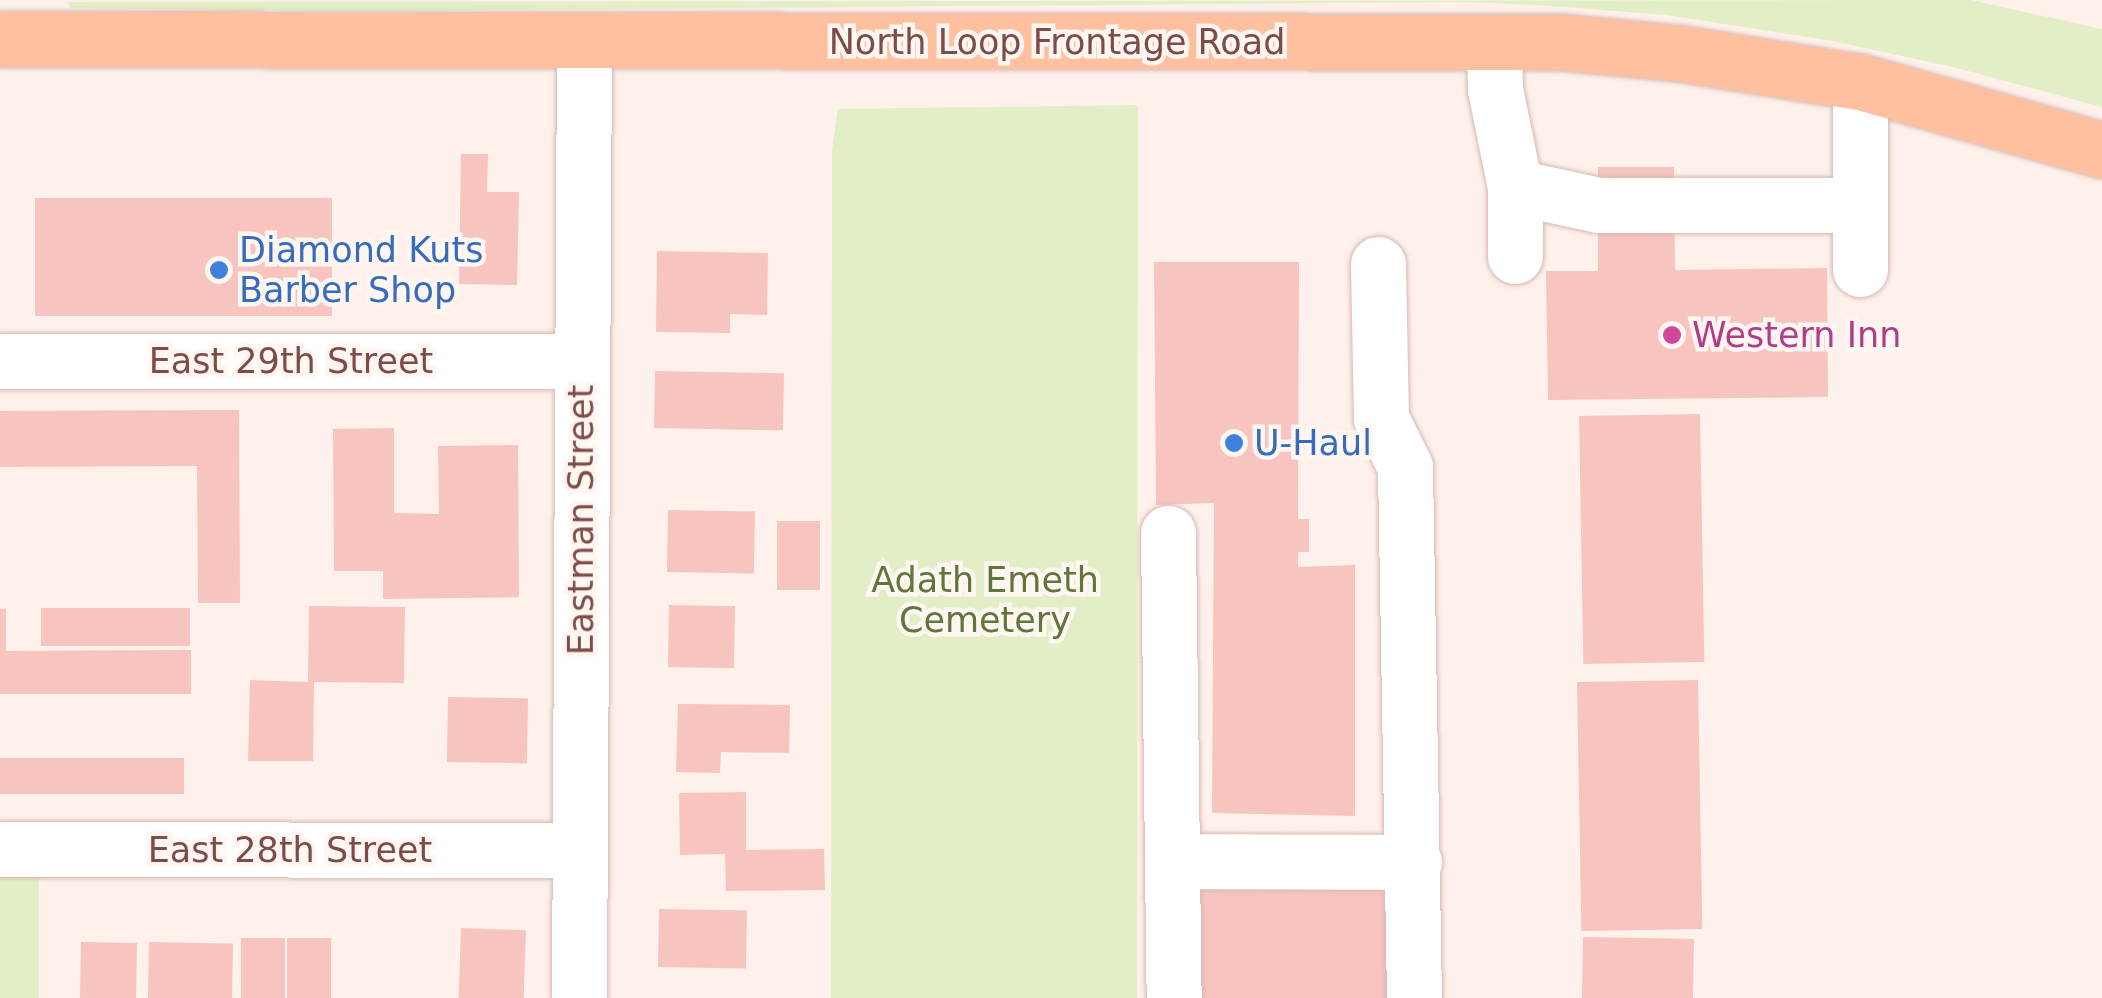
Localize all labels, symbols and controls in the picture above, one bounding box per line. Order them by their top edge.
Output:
street label: North Loop Frontage Road [829,21,1285,63]
place label: Diamond Kuts Barber Shop [239,229,484,311]
marker: Diamond Kuts Barber Shop [208,259,230,281]
place label: Western Inn [1692,314,1901,356]
marker: Western Inn [1661,324,1683,346]
street label: East 29th Street [149,340,433,382]
street label: Eastman Street [560,385,602,655]
place label: U-Haul [1254,422,1372,464]
marker: U-Haul [1223,432,1245,454]
park label: Adath Emeth Cemetery [871,559,1099,641]
street label: East 28th Street [148,829,432,871]

